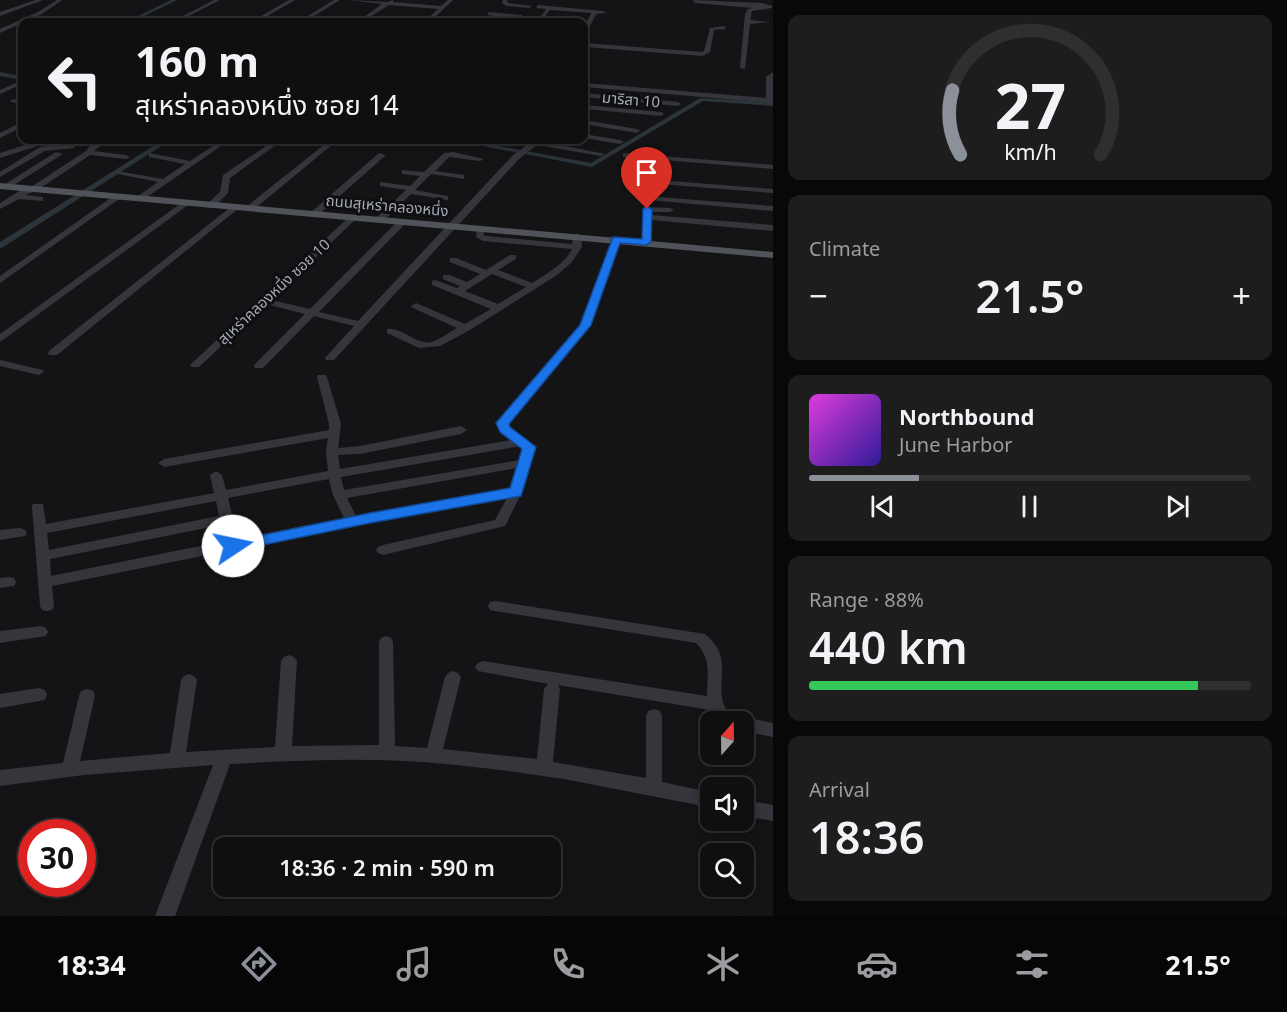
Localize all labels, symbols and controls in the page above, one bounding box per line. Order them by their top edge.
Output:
text: 160 m [135,32,259,89]
icon: left [36,42,114,120]
text: 27 [994,62,1066,147]
text: สุเหร่าคลองหนึ่ง ซอย 14 [135,86,399,123]
street label: มาริสา 10 [601,86,661,112]
text: km/h [1004,137,1056,166]
pin [621,147,672,209]
icon: arrive [630,156,663,189]
street label: ถนนสุเหร่าคลองหนึ่ง [325,190,449,220]
street label: สุเหร่าคลองหนึ่ง ซอย 10 [213,234,334,349]
text: Climate [809,235,880,262]
text: 21.5° [976,265,1084,326]
text: − [809,273,828,318]
text: + [1232,273,1251,318]
text: Northbound [899,401,1034,431]
text: June Harbor [899,431,1013,458]
icon: previous [866,490,899,523]
icon: pause [1013,490,1046,523]
icon: next [1161,490,1194,523]
position arrow [201,514,265,578]
text: Range · 88% [809,586,924,613]
text: 440 km [809,616,968,677]
north arrow [700,711,754,765]
map controls [700,711,754,897]
text: Arrival [809,776,870,803]
button: sound [700,777,754,831]
text: 18:36 [809,806,924,867]
speed limit sign: 30 [18,819,96,897]
button: search [700,843,754,897]
text: 18:36 · 2 min · 590 m [279,852,495,882]
icon: directions [238,943,280,985]
icon: music [393,943,435,985]
icon: phone [547,943,589,985]
icon: climate [702,943,744,985]
icon: car [856,943,898,985]
icon: filters [1011,943,1053,985]
text: 18:34 [56,946,126,983]
text: 21.5° [1165,946,1231,983]

